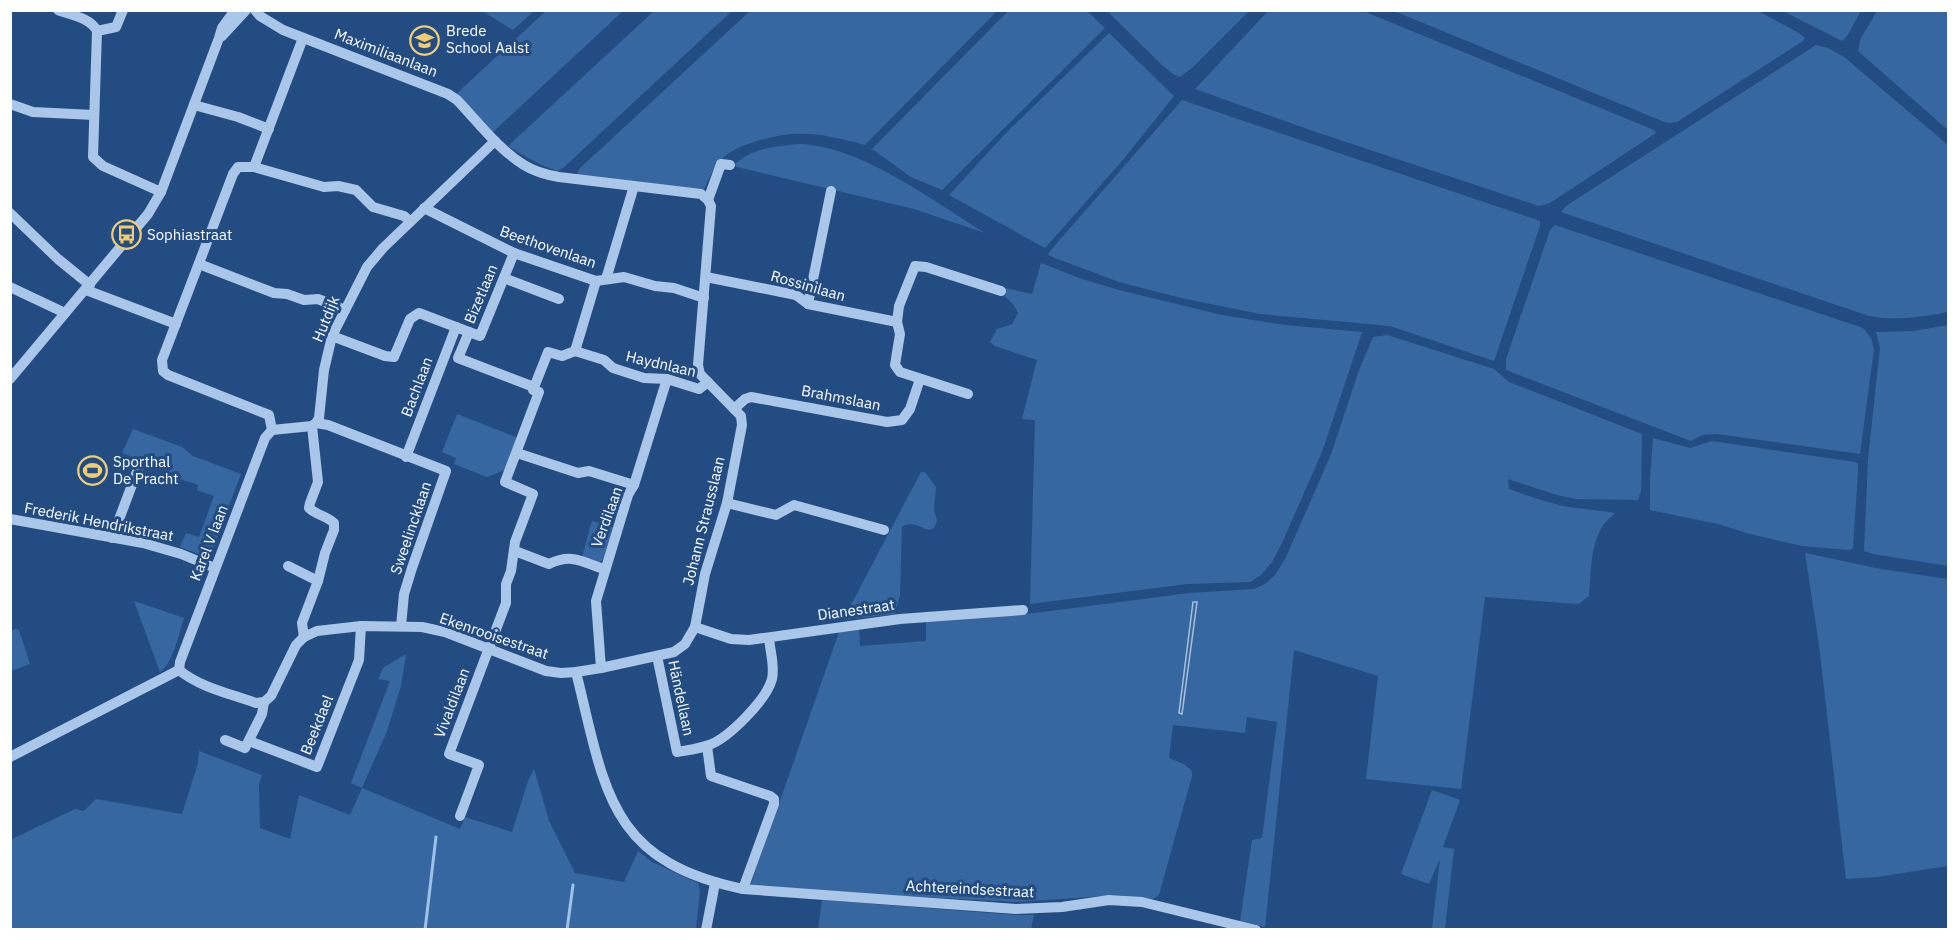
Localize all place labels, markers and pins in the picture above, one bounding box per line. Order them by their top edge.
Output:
place label: Brede School Aalst [446,21,529,57]
school or university icon: Brede School Aalst [409,24,441,56]
bus stop icon: Sophiastraat [110,219,142,251]
place label: Sophiastraat [147,225,232,244]
place label: Sporthal De Pracht [113,452,179,488]
sports icon: Sporthal De Pracht [76,455,108,487]

